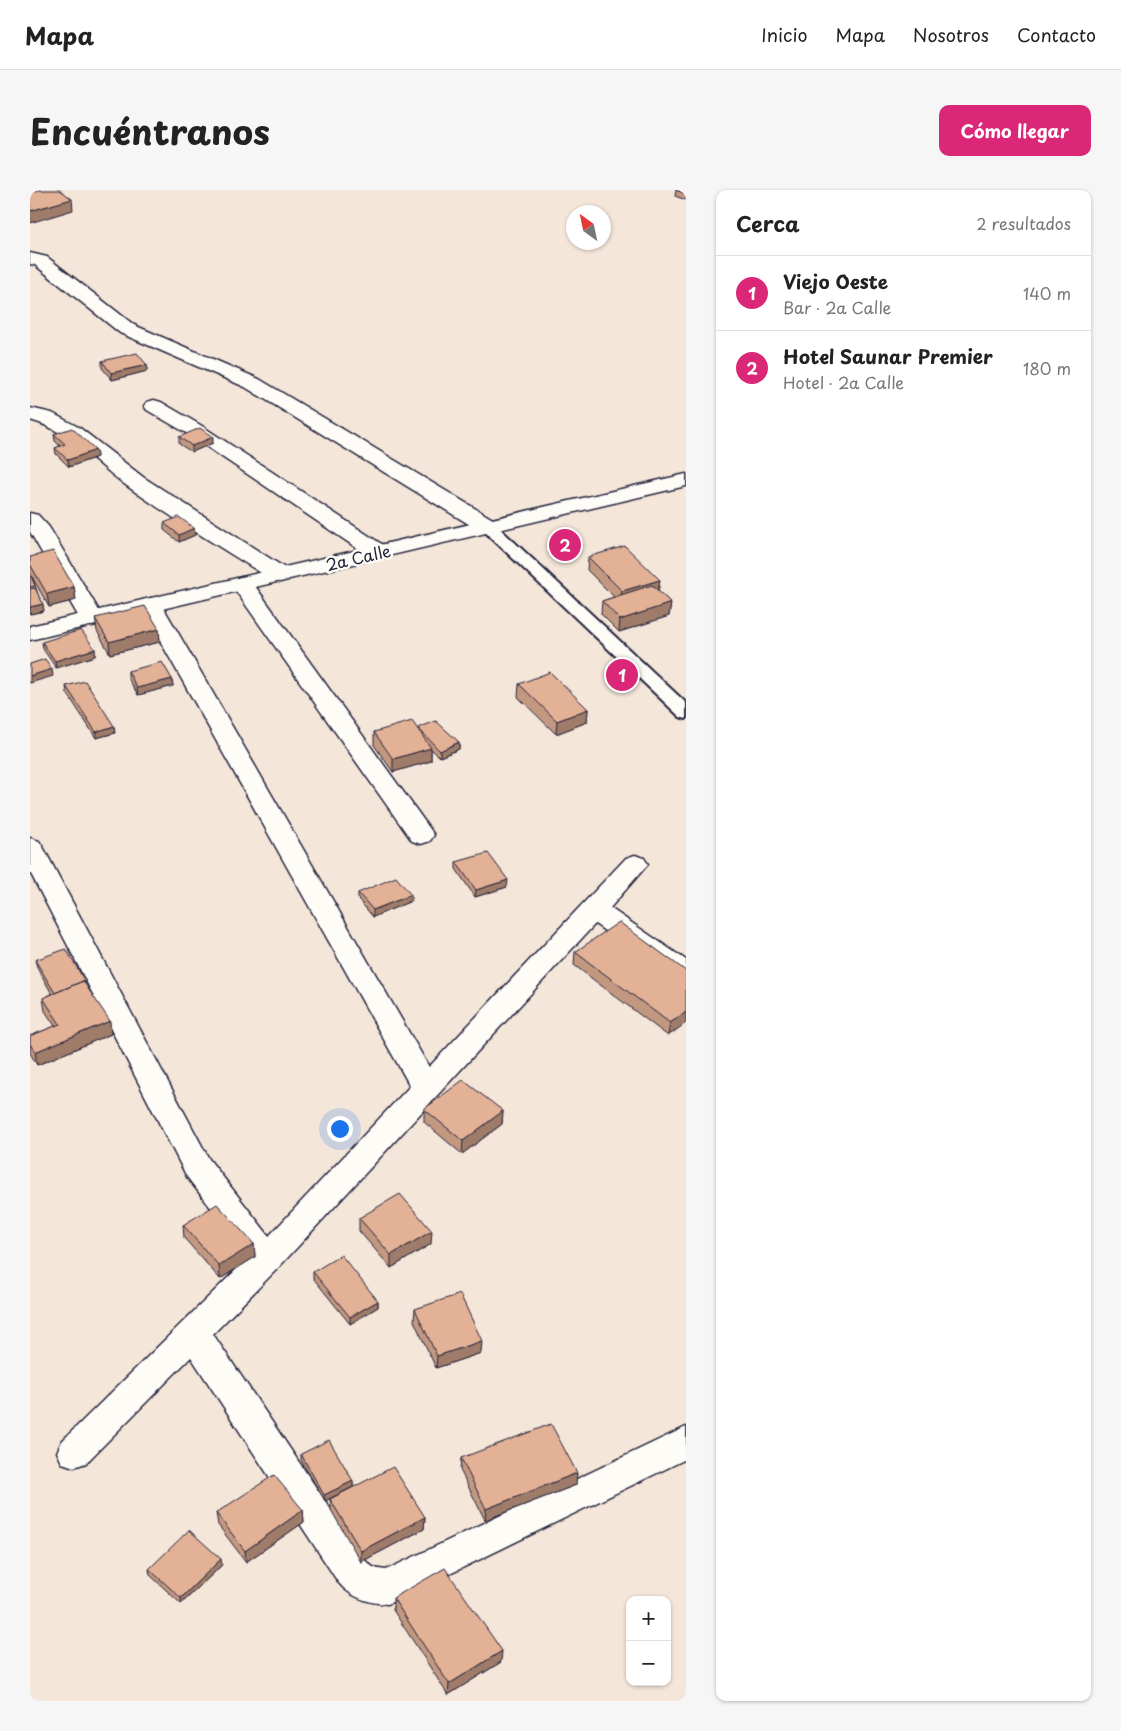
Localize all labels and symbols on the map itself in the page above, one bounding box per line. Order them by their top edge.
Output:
north arrow [566,205,611,250]
pin: 2 [549,526,581,564]
street label: 2a Calle [323,538,393,576]
pin: 1 [606,656,638,694]
your location [327,1116,353,1142]

